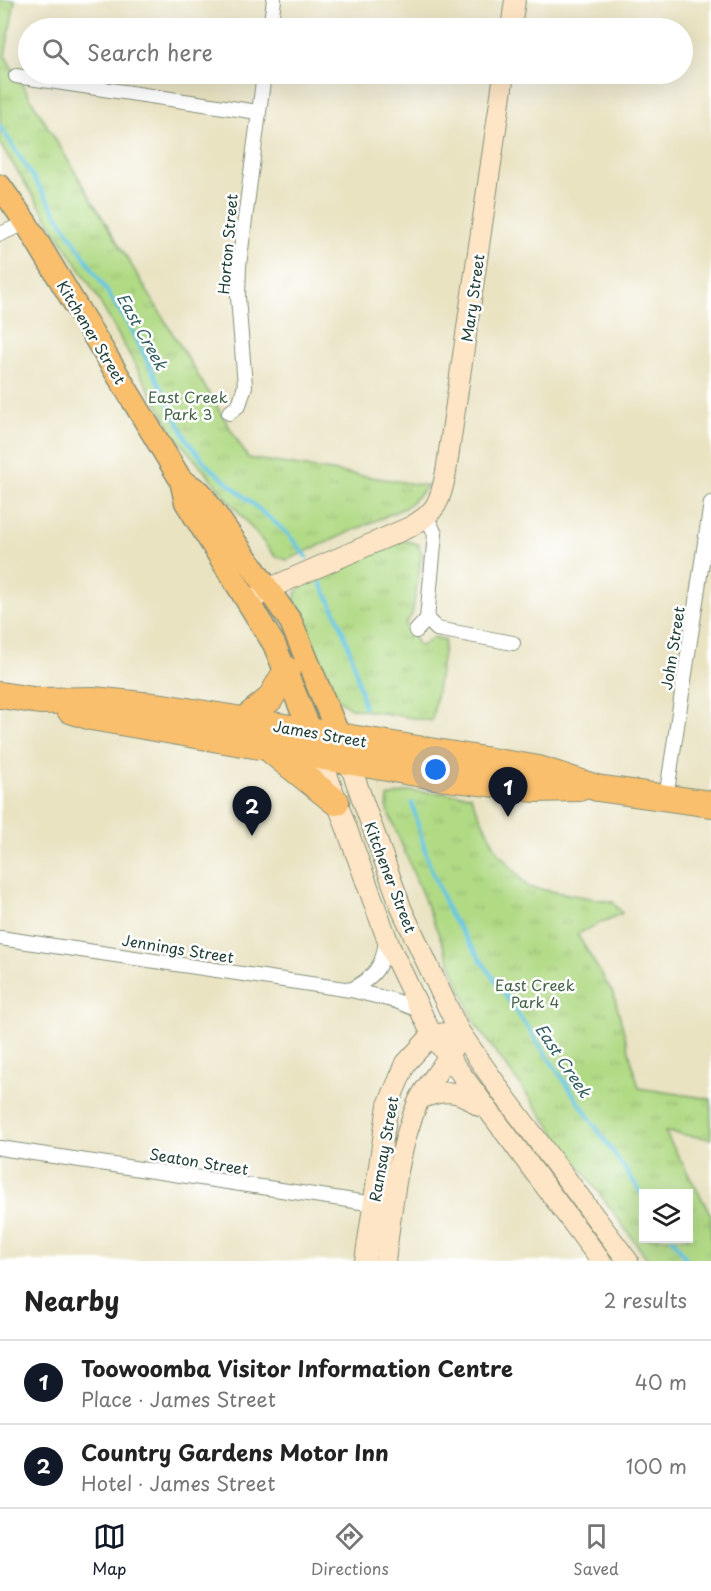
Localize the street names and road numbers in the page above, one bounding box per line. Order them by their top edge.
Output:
street label: Horton Street [211,193,243,295]
street label: Mary Street [454,253,490,343]
street label: Kitchener Street [52,276,132,388]
street label: John Street [654,605,690,691]
street label: James Street [271,713,369,753]
street label: Kitchener Street [359,818,423,936]
street label: Jennings Street [120,928,236,968]
street label: Ramsay Street [362,1094,404,1204]
street label: Seaton Street [148,1142,250,1180]

